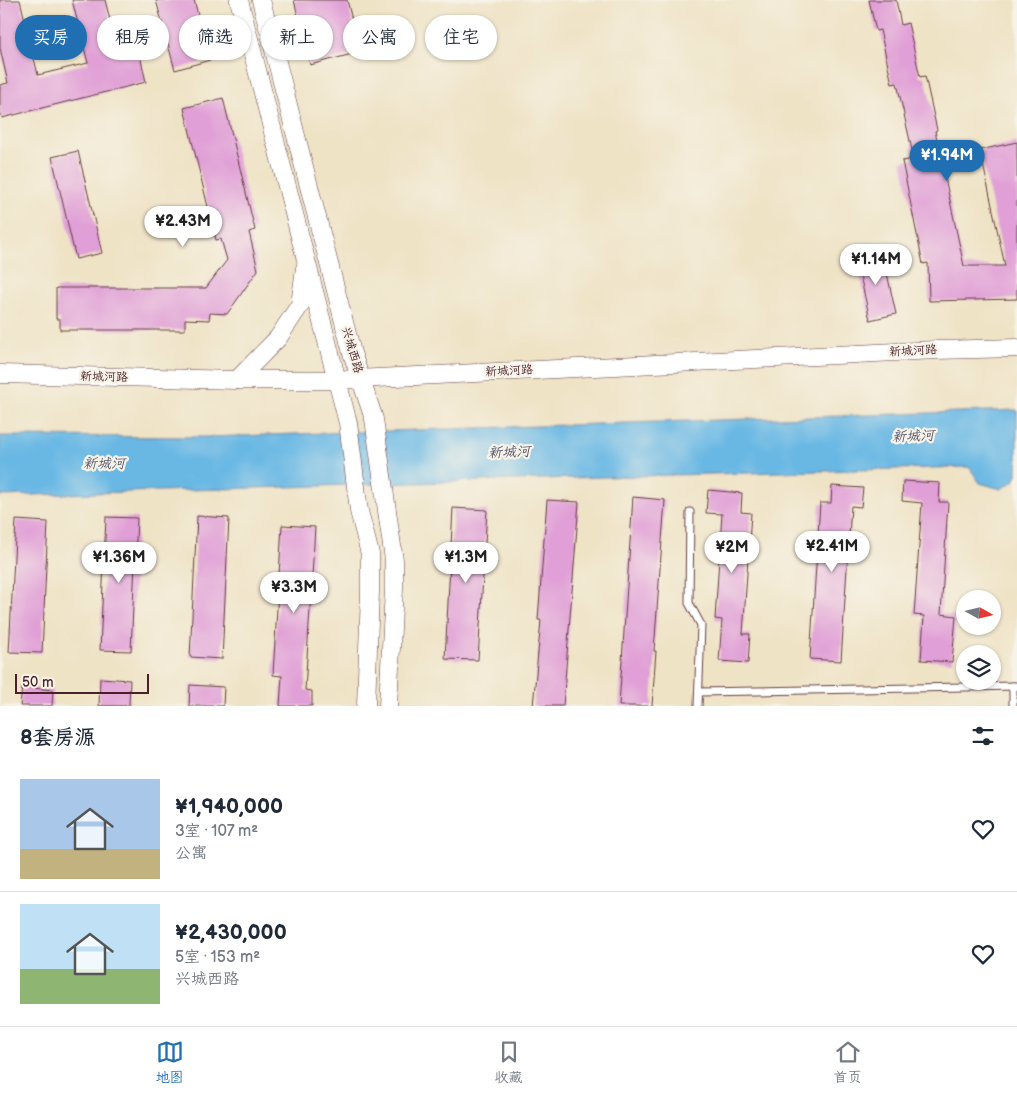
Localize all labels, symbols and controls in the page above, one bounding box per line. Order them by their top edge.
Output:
chip: 买房 [15,15,87,60]
chip: 租房 [97,15,169,60]
chip: 筛选 [179,15,251,60]
chip: 新上 [261,15,333,60]
chip: 公寓 [343,15,415,60]
chip: 住宅 [425,15,497,60]
pin: ¥1.94M [906,140,988,182]
text: ¥1.94M [921,146,973,165]
pin: ¥2.43M [142,206,224,248]
text: ¥2.43M [155,212,211,231]
pin: ¥1.14M [835,244,917,286]
text: ¥1.14M [851,250,901,269]
street label: 兴城西路 [338,325,366,375]
street label: 新城河路 [889,342,937,360]
street label: 新城河路 [485,362,533,380]
street label: 新城河路 [80,369,128,385]
water label: 新城河 [892,427,936,445]
water label: 新城河 [488,443,532,461]
water label: 新城河 [83,455,127,472]
pin: ¥2.41M [791,530,873,573]
pin: ¥2M [708,532,756,574]
text: ¥2.41M [806,537,858,556]
text: ¥2M [715,538,749,557]
pin: ¥1.36M [78,542,160,584]
pin: ¥1.3M [431,542,501,584]
text: ¥1.36M [93,548,145,567]
text: ¥1.3M [444,548,488,567]
pin: ¥3.3M [259,572,329,614]
text: ¥3.3M [271,578,317,597]
north arrow [956,590,1001,635]
map controls [956,590,1001,690]
button: layers [956,645,1001,690]
scale bar [15,671,149,694]
text: 50 m [22,674,54,691]
icon: filters [969,722,997,750]
text: 8套房源 [20,725,96,750]
text: ¥1,940,000 [175,794,283,819]
icon: home [60,799,120,859]
icon: heart [969,815,997,843]
text: 3室 · 107 m² [175,822,258,841]
text: 公寓 [175,844,207,863]
text: ¥2,430,000 [175,920,287,945]
icon: home [60,924,120,984]
icon: heart [969,940,997,968]
text: 5室 · 153 m² [175,948,260,967]
text: 兴城西路 [175,970,239,989]
tab: 地图 [156,1038,184,1086]
tab: 收藏 [495,1038,523,1086]
tab: 首页 [834,1038,862,1086]

